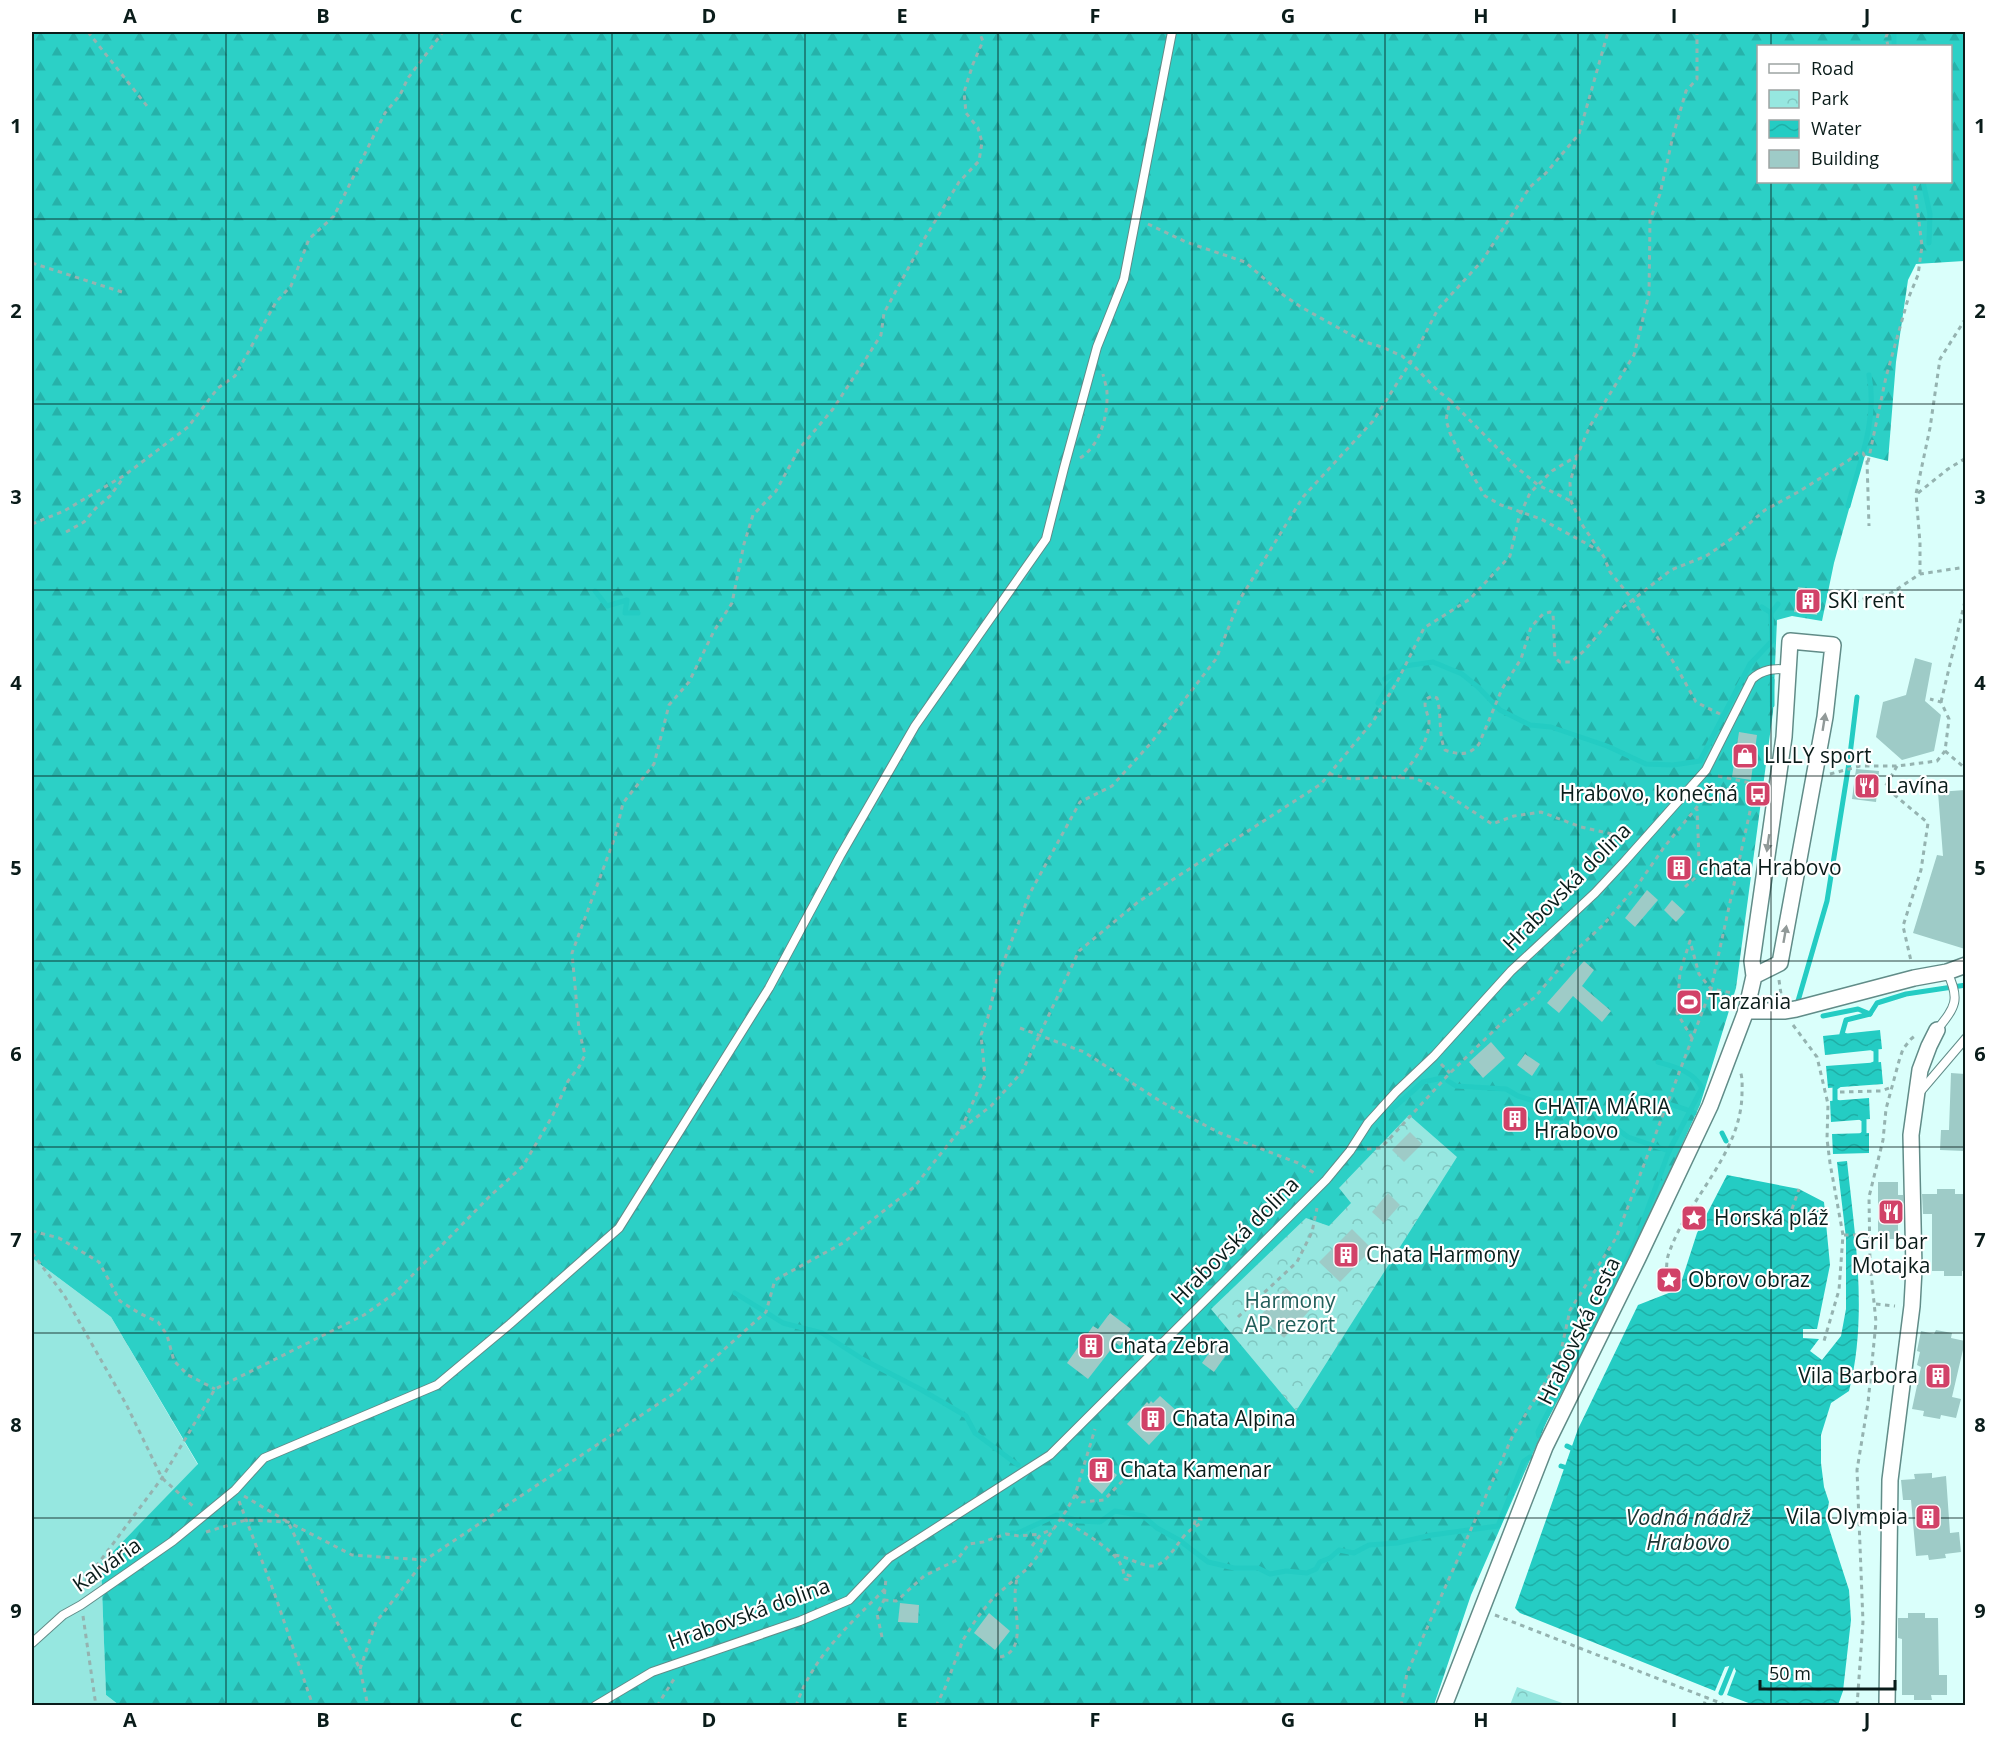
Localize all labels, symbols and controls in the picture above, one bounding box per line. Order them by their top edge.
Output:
text: A [123,2,137,29]
text: B [316,2,330,29]
text: C [510,2,523,29]
text: D [702,2,716,29]
text: E [896,2,908,29]
text: F [1090,2,1100,29]
text: G [1281,2,1295,29]
text: H [1473,2,1489,29]
text: I [1671,2,1677,29]
text: J [1862,2,1870,29]
legend [1757,45,1952,183]
text: Road [1811,56,1854,80]
text: Park [1811,86,1849,110]
text: 1 [10,112,22,139]
text: 1 [1974,112,1986,139]
text: Water [1811,116,1862,140]
text: Building [1811,146,1879,170]
text: 2 [10,297,22,324]
text: 2 [1974,297,1986,324]
text: 3 [10,483,22,510]
text: 3 [1974,483,1986,510]
building icon: SKI rent [1793,586,1823,616]
place label: SKI rent [1828,586,1904,614]
text: 4 [10,669,22,696]
text: 4 [1974,669,1986,696]
one-way arrow [1820,712,1829,731]
shop icon: LILLY sport [1730,741,1760,771]
place label: LILLY sport [1764,741,1872,769]
restaurant icon: Lavína [1852,771,1882,801]
place label: Lavína [1886,771,1949,799]
place label: Hrabovo, konečná [1560,779,1738,807]
bus stop icon: Hrabovo, konečná [1743,779,1773,809]
street label: Hrabovská dolina [1496,816,1636,956]
one-way arrow [1764,834,1773,853]
building icon: chata Hrabovo [1664,853,1694,883]
place label: chata Hrabovo [1698,853,1842,881]
text: 5 [10,854,22,881]
text: 5 [1974,854,1986,881]
one-way arrow [1781,924,1790,943]
sports icon: Tarzania [1674,987,1704,1017]
place label: Tarzania [1708,987,1791,1015]
text: 6 [10,1040,22,1067]
text: 6 [1974,1040,1986,1067]
place label: CHATA MÁRIA Hrabovo [1534,1092,1671,1144]
building icon: CHATA MÁRIA Hrabovo [1500,1104,1530,1134]
street label: Hrabovská dolina [1164,1170,1304,1310]
restaurant icon: Gril bar Motajka [1876,1197,1906,1227]
place icon: Horská pláž [1679,1203,1709,1233]
place label: Horská pláž [1714,1203,1829,1231]
text: 7 [10,1226,22,1253]
text: 7 [1974,1226,1986,1253]
place label: Gril bar Motajka [1852,1227,1930,1279]
building icon: Chata Harmony [1331,1240,1361,1270]
place label: Chata Harmony [1366,1240,1520,1268]
street label: Hrabovská cesta [1530,1252,1626,1409]
place icon: Obrov obraz [1654,1265,1684,1295]
place label: Obrov obraz [1688,1265,1810,1293]
park label: Harmony AP rezort [1244,1286,1336,1338]
building icon: Chata Zebra [1076,1331,1106,1361]
place label: Chata Zebra [1110,1331,1229,1359]
place label: Vila Barbora [1798,1361,1918,1389]
building icon: Vila Barbora [1923,1361,1953,1391]
building icon: Chata Alpina [1138,1404,1168,1434]
place label: Chata Alpina [1172,1404,1296,1432]
text: 8 [10,1411,22,1438]
text: 8 [1974,1411,1986,1438]
building icon: Chata Kamenar [1086,1455,1116,1485]
place label: Chata Kamenar [1120,1455,1272,1483]
water label: Vodná nádrž Hrabovo [1626,1501,1751,1556]
place label: Vila Olympia [1786,1502,1908,1530]
building icon: Vila Olympia [1913,1502,1943,1532]
street label: Kalvária [67,1530,146,1598]
street label: Hrabovská dolina [664,1571,834,1655]
text: 9 [10,1597,22,1624]
text: 9 [1974,1597,1986,1624]
scale bar [1760,1653,1895,1691]
text: 50 m [1769,1661,1811,1685]
text: A [123,1706,137,1733]
text: B [316,1706,330,1733]
text: C [510,1706,523,1733]
text: D [702,1706,716,1733]
text: E [896,1706,908,1733]
text: F [1090,1706,1100,1733]
text: G [1281,1706,1295,1733]
text: H [1473,1706,1489,1733]
text: I [1671,1706,1677,1733]
text: J [1862,1706,1870,1733]

